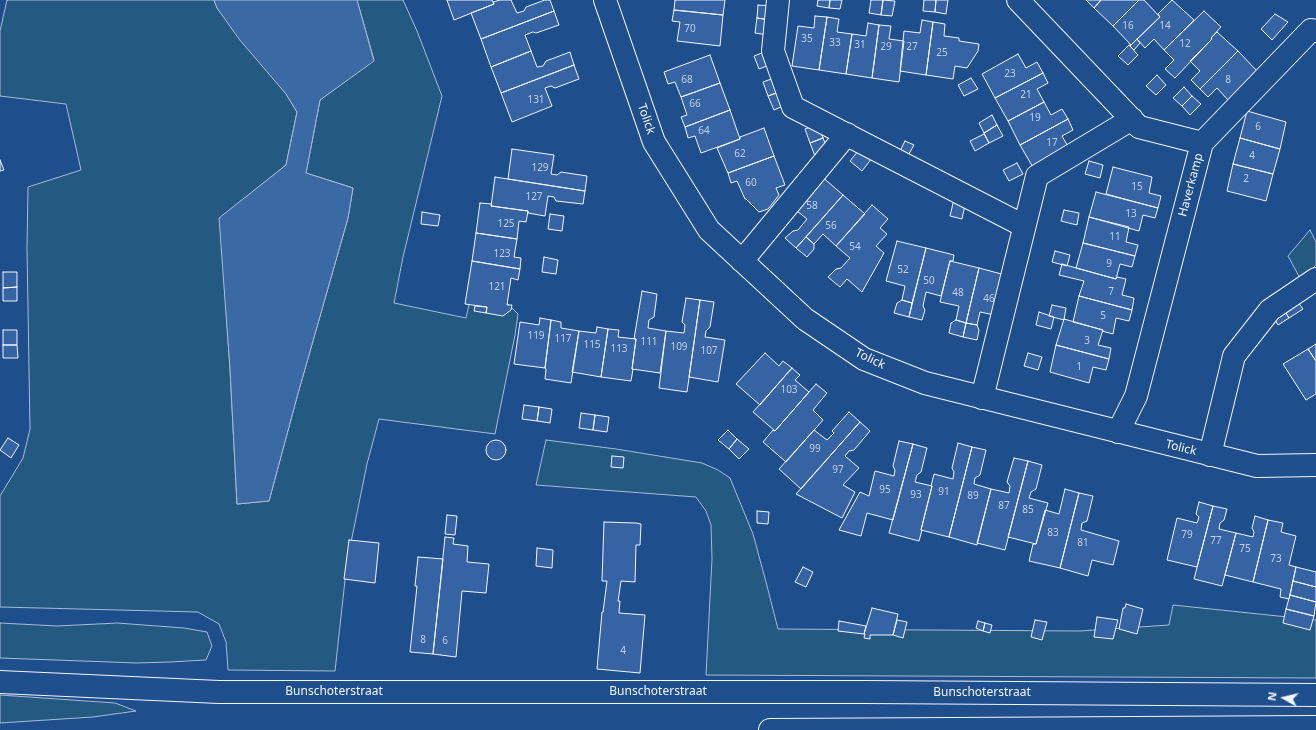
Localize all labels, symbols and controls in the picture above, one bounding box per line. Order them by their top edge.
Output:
house number: 16 [1122,20,1134,32]
house number: 14 [1159,20,1171,32]
house number: 70 [684,23,696,35]
house number: 35 [801,33,813,45]
house number: 33 [829,37,841,49]
house number: 12 [1179,38,1191,50]
house number: 31 [854,39,866,51]
house number: 29 [880,41,892,53]
house number: 27 [906,41,918,53]
house number: 25 [936,47,948,59]
house number: 23 [1004,68,1016,80]
house number: 68 [681,74,693,86]
house number: 8 [1225,74,1231,86]
house number: 21 [1020,89,1032,101]
house number: 131 [527,94,545,106]
house number: 66 [689,98,701,110]
street label: Tolick [634,102,658,136]
house number: 19 [1029,112,1041,124]
house number: 6 [1255,121,1261,133]
house number: 64 [698,125,710,137]
house number: 17 [1046,137,1058,149]
house number: 62 [734,148,746,160]
house number: 4 [1249,150,1255,162]
street label: Haverkamp [1176,152,1206,218]
house number: 129 [531,162,549,174]
house number: 2 [1243,173,1249,185]
house number: 60 [745,177,757,189]
house number: 15 [1131,181,1143,193]
house number: 127 [525,191,543,203]
house number: 58 [806,200,818,212]
house number: 13 [1125,208,1137,220]
house number: 125 [497,218,515,230]
house number: 56 [825,220,837,232]
house number: 11 [1109,231,1121,243]
house number: 54 [849,241,861,253]
house number: 123 [493,248,511,260]
house number: 9 [1106,258,1112,270]
house number: 52 [897,264,909,276]
house number: 50 [923,275,935,287]
house number: 121 [488,281,506,293]
house number: 7 [1108,286,1114,298]
house number: 48 [952,287,964,299]
house number: 46 [983,293,995,305]
house number: 5 [1100,310,1106,322]
house number: 119 [527,330,545,342]
house number: 117 [554,333,572,345]
house number: 3 [1084,335,1090,347]
house number: 111 [640,336,658,348]
house number: 115 [583,339,601,351]
house number: 109 [670,341,688,353]
house number: 113 [610,343,628,355]
house number: 107 [700,345,718,357]
street label: Tolick [853,346,887,372]
house number: 1 [1076,361,1082,373]
house number: 103 [780,384,798,396]
street label: Tolick [1164,437,1198,459]
house number: 99 [809,443,821,455]
house number: 97 [832,464,844,476]
house number: 95 [879,484,891,496]
house number: 91 [938,486,950,498]
house number: 93 [910,489,922,501]
house number: 89 [967,490,979,502]
house number: 87 [998,500,1010,512]
house number: 85 [1022,504,1034,516]
house number: 83 [1047,527,1059,539]
house number: 79 [1181,529,1193,541]
house number: 77 [1210,535,1222,547]
house number: 81 [1077,537,1089,549]
house number: 75 [1239,543,1251,555]
house number: 73 [1270,553,1282,565]
house number: 8 [420,634,426,646]
house number: 6 [442,635,448,647]
house number: 4 [620,645,626,657]
north arrow [1264,678,1304,718]
street label: Bunschoterstraat [285,685,383,699]
street label: Bunschoterstraat [609,685,707,699]
street label: Bunschoterstraat [933,686,1031,700]
text: N [1264,691,1280,702]

